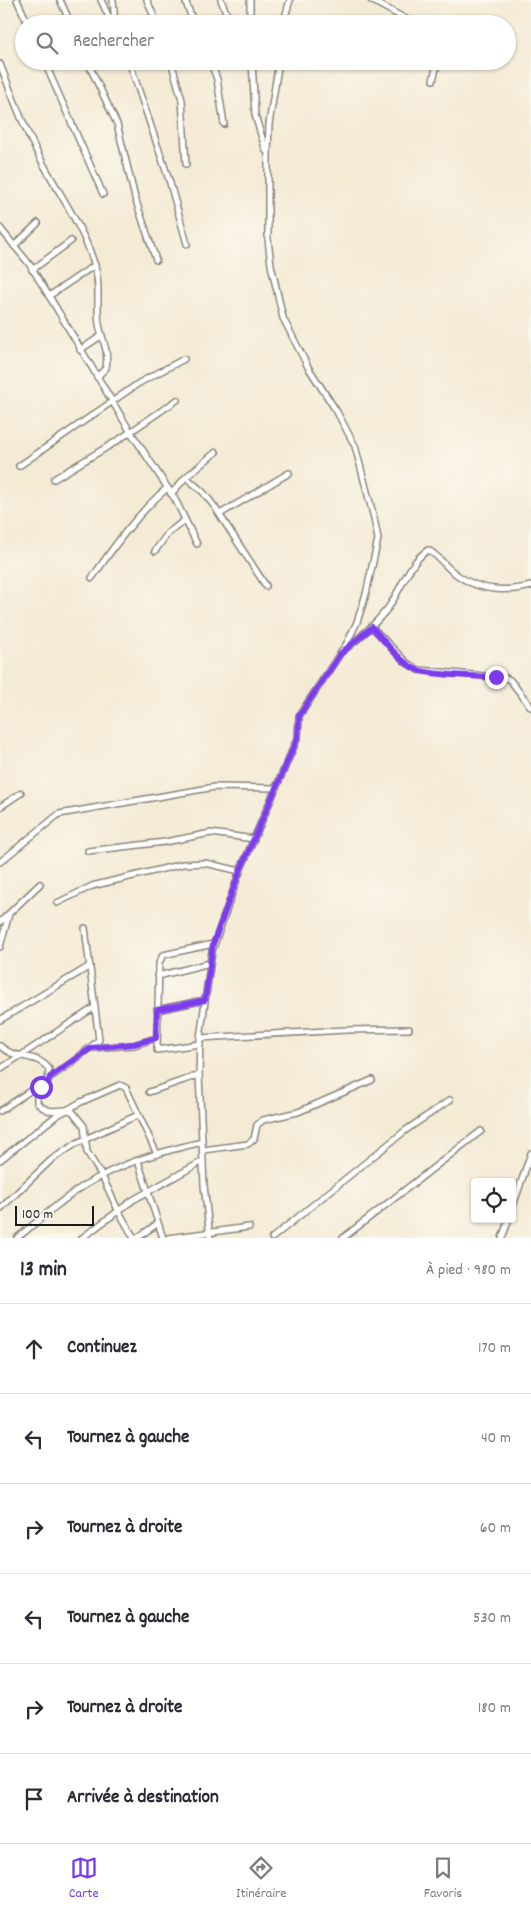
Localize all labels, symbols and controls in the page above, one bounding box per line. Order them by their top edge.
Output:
search box [15,15,516,70]
icon: search [33,29,61,57]
text: Rechercher [73,29,154,56]
route end [485,666,508,689]
route start [30,1076,53,1099]
map controls [471,1178,516,1223]
button: locate [471,1178,516,1223]
scale bar [15,1203,94,1226]
text: 100 m [22,1205,53,1225]
text: 13 min [20,1256,67,1286]
text: À pied · 980 m [426,1259,511,1282]
icon: ahead [20,1335,48,1363]
text: Continuez [67,1335,137,1362]
text: 170 m [478,1337,511,1360]
icon: left [20,1425,48,1453]
text: Tournez à gauche [67,1425,189,1452]
text: 40 m [481,1427,511,1450]
icon: right [20,1515,48,1543]
text: Tournez à droite [67,1515,182,1542]
text: 60 m [480,1517,511,1540]
icon: left [20,1605,48,1633]
text: Tournez à gauche [67,1605,189,1632]
text: 530 m [473,1607,511,1630]
icon: right [20,1695,48,1723]
text: Tournez à droite [67,1695,182,1722]
text: 180 m [478,1697,511,1720]
icon: arrive [20,1785,48,1813]
text: Arrivée à destination [67,1785,219,1812]
tab: Carte [69,1854,99,1904]
tab: Itinéraire [236,1854,286,1904]
tab: Favoris [424,1854,462,1904]

